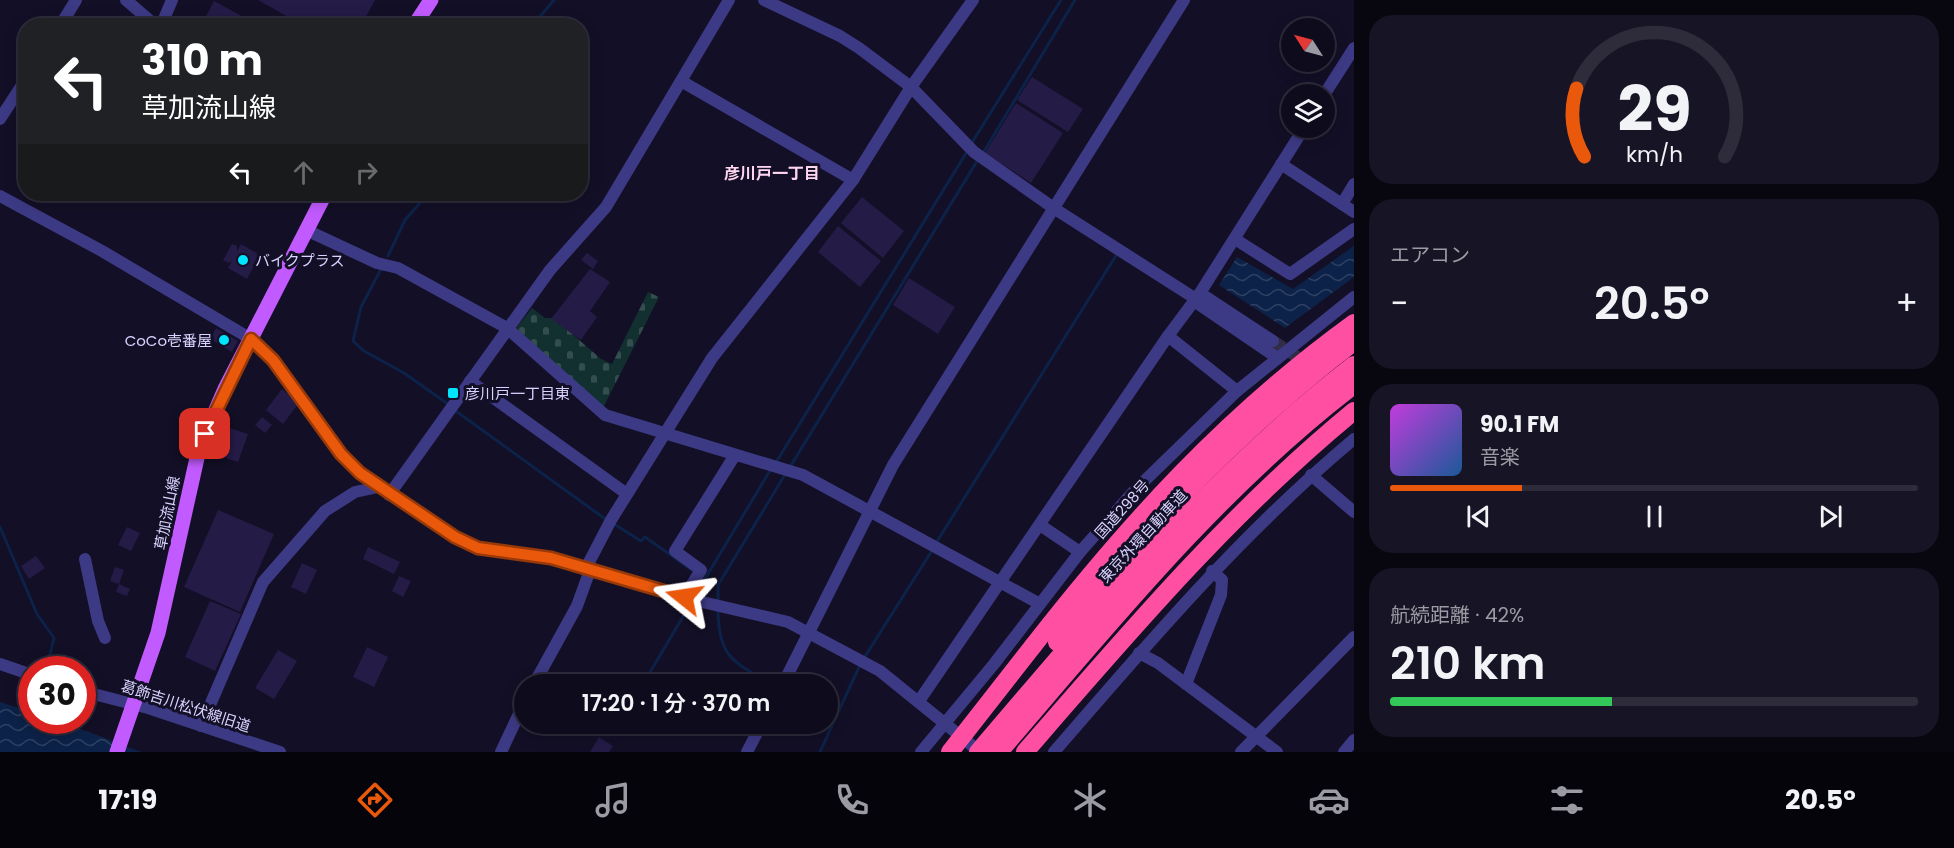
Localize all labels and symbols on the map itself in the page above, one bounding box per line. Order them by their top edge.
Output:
north arrow [1281,18,1335,72]
district label: 彦川戸一丁目 [724,162,820,185]
place label: バイクプラス [255,250,344,271]
marker: バイクプラス [236,253,250,267]
place label: CoCo壱番屋 [125,330,212,351]
marker: CoCo壱番屋 [217,333,231,347]
place label: 彦川戸一丁目東 [465,383,570,404]
marker: 彦川戸一丁目東 [446,386,460,400]
pin [179,408,230,459]
street label: 草加流山線 [150,474,184,552]
street label: 国道298号 [1090,475,1154,543]
street label: 東京外環自動車道 [1094,485,1192,587]
position arrow [652,565,716,629]
speed limit sign: 30 [18,656,96,734]
street label: 葛飾吉川松伏線旧道 [119,675,253,737]

